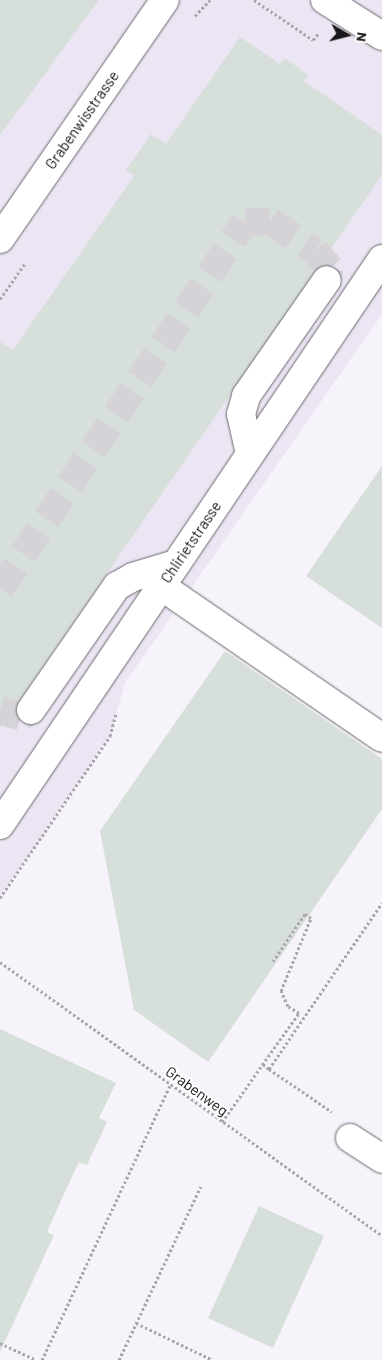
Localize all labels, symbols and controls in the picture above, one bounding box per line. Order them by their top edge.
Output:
north arrow [322,10,372,60]
text: N [353,31,371,43]
street label: Grabenwisstrasse [41,67,123,173]
street label: Chlirietstrasse [157,498,225,586]
street label: Grabenweg [162,1062,232,1120]

